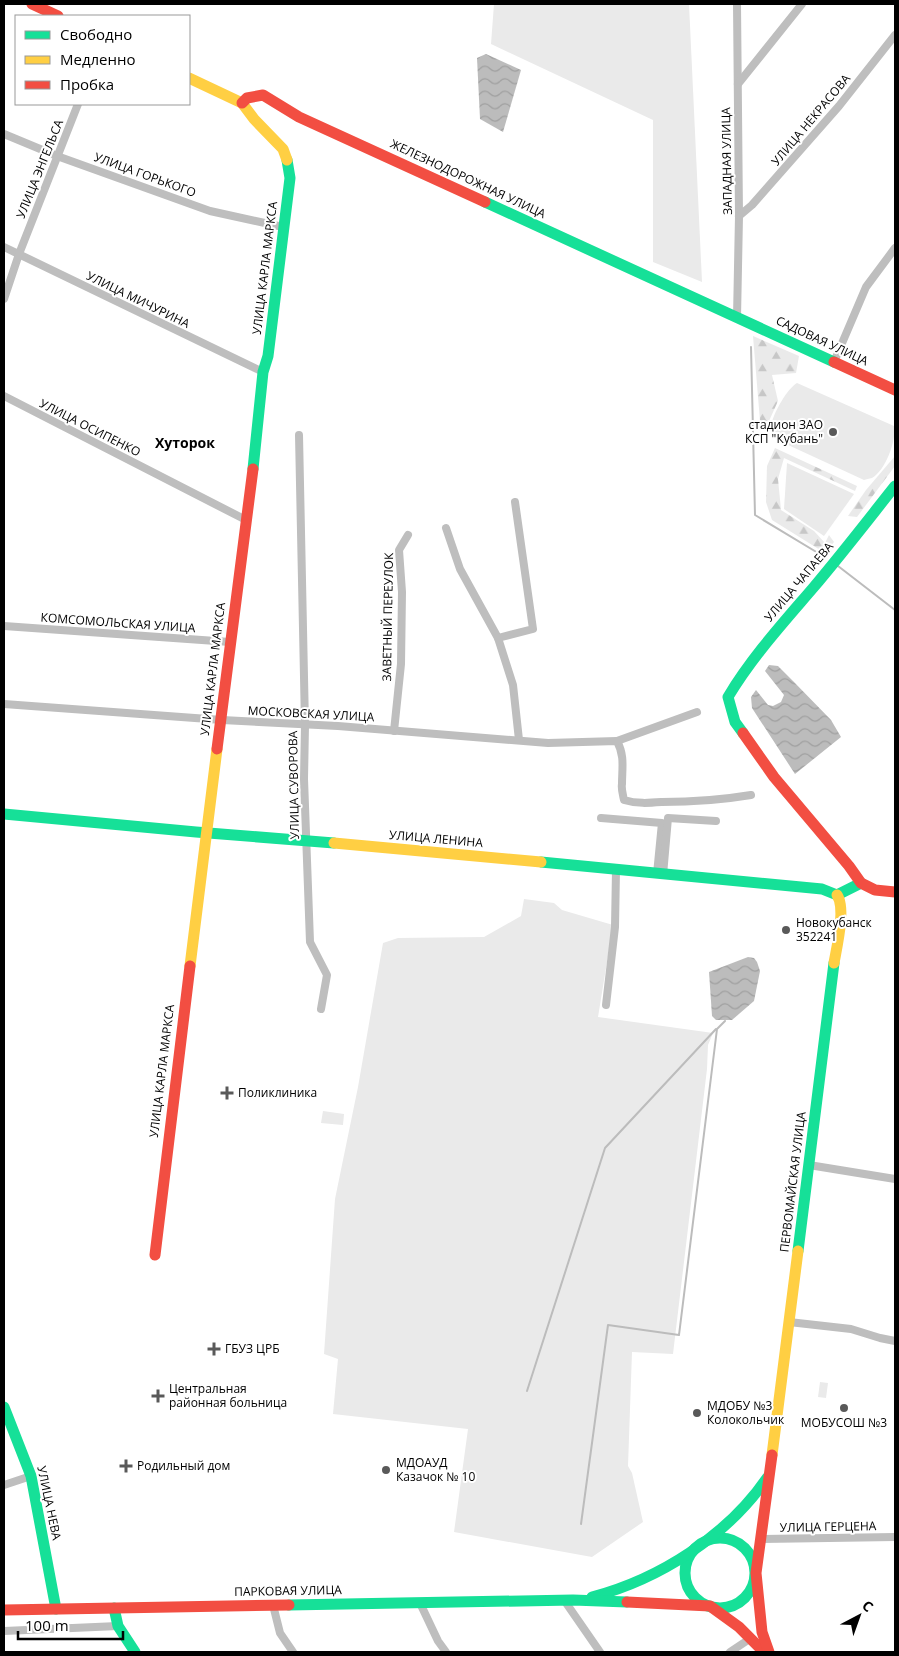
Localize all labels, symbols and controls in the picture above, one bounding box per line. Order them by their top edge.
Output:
legend [15,15,190,105]
text: Свободно [60,24,132,44]
text: Медленно [60,49,136,69]
street label: УЛИЦА НЕКРАСОВА [767,70,854,169]
text: Пробка [60,74,114,94]
street label: ЗАПАДНАЯ УЛИЦА [717,107,736,215]
street label: УЛИЦА ЭНГЕЛЬСА [12,117,67,221]
street label: ЖЕЛЕЗНОДОРОЖНАЯ УЛИЦА [388,135,549,222]
street label: УЛИЦА ГОРЬКОГО [92,148,198,201]
street label: УЛИЦА КАРЛА МАРКСА [248,200,281,335]
street label: УЛИЦА МИЧУРИНА [84,267,193,332]
street label: САДОВАЯ УЛИЦА [773,312,872,370]
street label: УЛИЦА ОСИПЕНКО [37,395,144,460]
place label: стадион ЗАО КСП "Кубань" [745,416,823,447]
marker: стадион ЗАО КСП "Кубань" [827,426,839,438]
district label: Хуторок [155,433,215,452]
street label: УЛИЦА ЧАПАЕВА [760,538,837,625]
street label: ЗАВЕТНЫЙ ПЕРЕУЛОК [378,552,397,681]
street label: УЛИЦА КАРЛА МАРКСА [196,601,229,736]
street label: КОМСОМОЛЬСКАЯ УЛИЦА [40,609,196,636]
street label: МОСКОВСКАЯ УЛИЦА [247,702,375,725]
street label: УЛИЦА СУВОРОВА [284,730,303,839]
street label: УЛИЦА ЛЕНИНА [388,826,484,851]
place label: Новокубанск 352241 [796,914,873,945]
marker: Новокубанск 352241 [780,924,792,936]
street label: УЛИЦА КАРЛА МАРКСА [145,1003,178,1138]
place label: Поликлиника [238,1084,317,1101]
marker: Поликлиника [220,1086,234,1100]
street label: ПЕРВОМАЙСКАЯ УЛИЦА [775,1110,810,1253]
place label: ГБУЗ ЦРБ [225,1340,280,1357]
marker: ГБУЗ ЦРБ [207,1342,221,1356]
place label: Центральная районная больница [169,1380,287,1411]
marker: Центральная районная больница [151,1389,165,1403]
place label: МДОБУ №3 Колокольчик [707,1397,785,1428]
marker: МОБУСОШ №3 [838,1402,850,1414]
marker: МДОБУ №3 Колокольчик [691,1407,703,1419]
place label: МОБУСОШ №3 [801,1414,887,1431]
place label: МДОАУД Казачок № 10 [396,1454,475,1485]
place label: Родильный дом [137,1457,230,1474]
marker: Родильный дом [119,1459,133,1473]
street label: УЛИЦА НЕВА [33,1464,66,1542]
marker: МДОАУД Казачок № 10 [380,1464,392,1476]
street label: УЛИЦА ГЕРЦЕНА [780,1517,877,1536]
street label: ПАРКОВАЯ УЛИЦА [234,1581,342,1600]
north arrow [834,1591,884,1641]
text: С [858,1596,878,1616]
scale bar [18,1608,122,1640]
text: 100 m [25,1615,69,1635]

